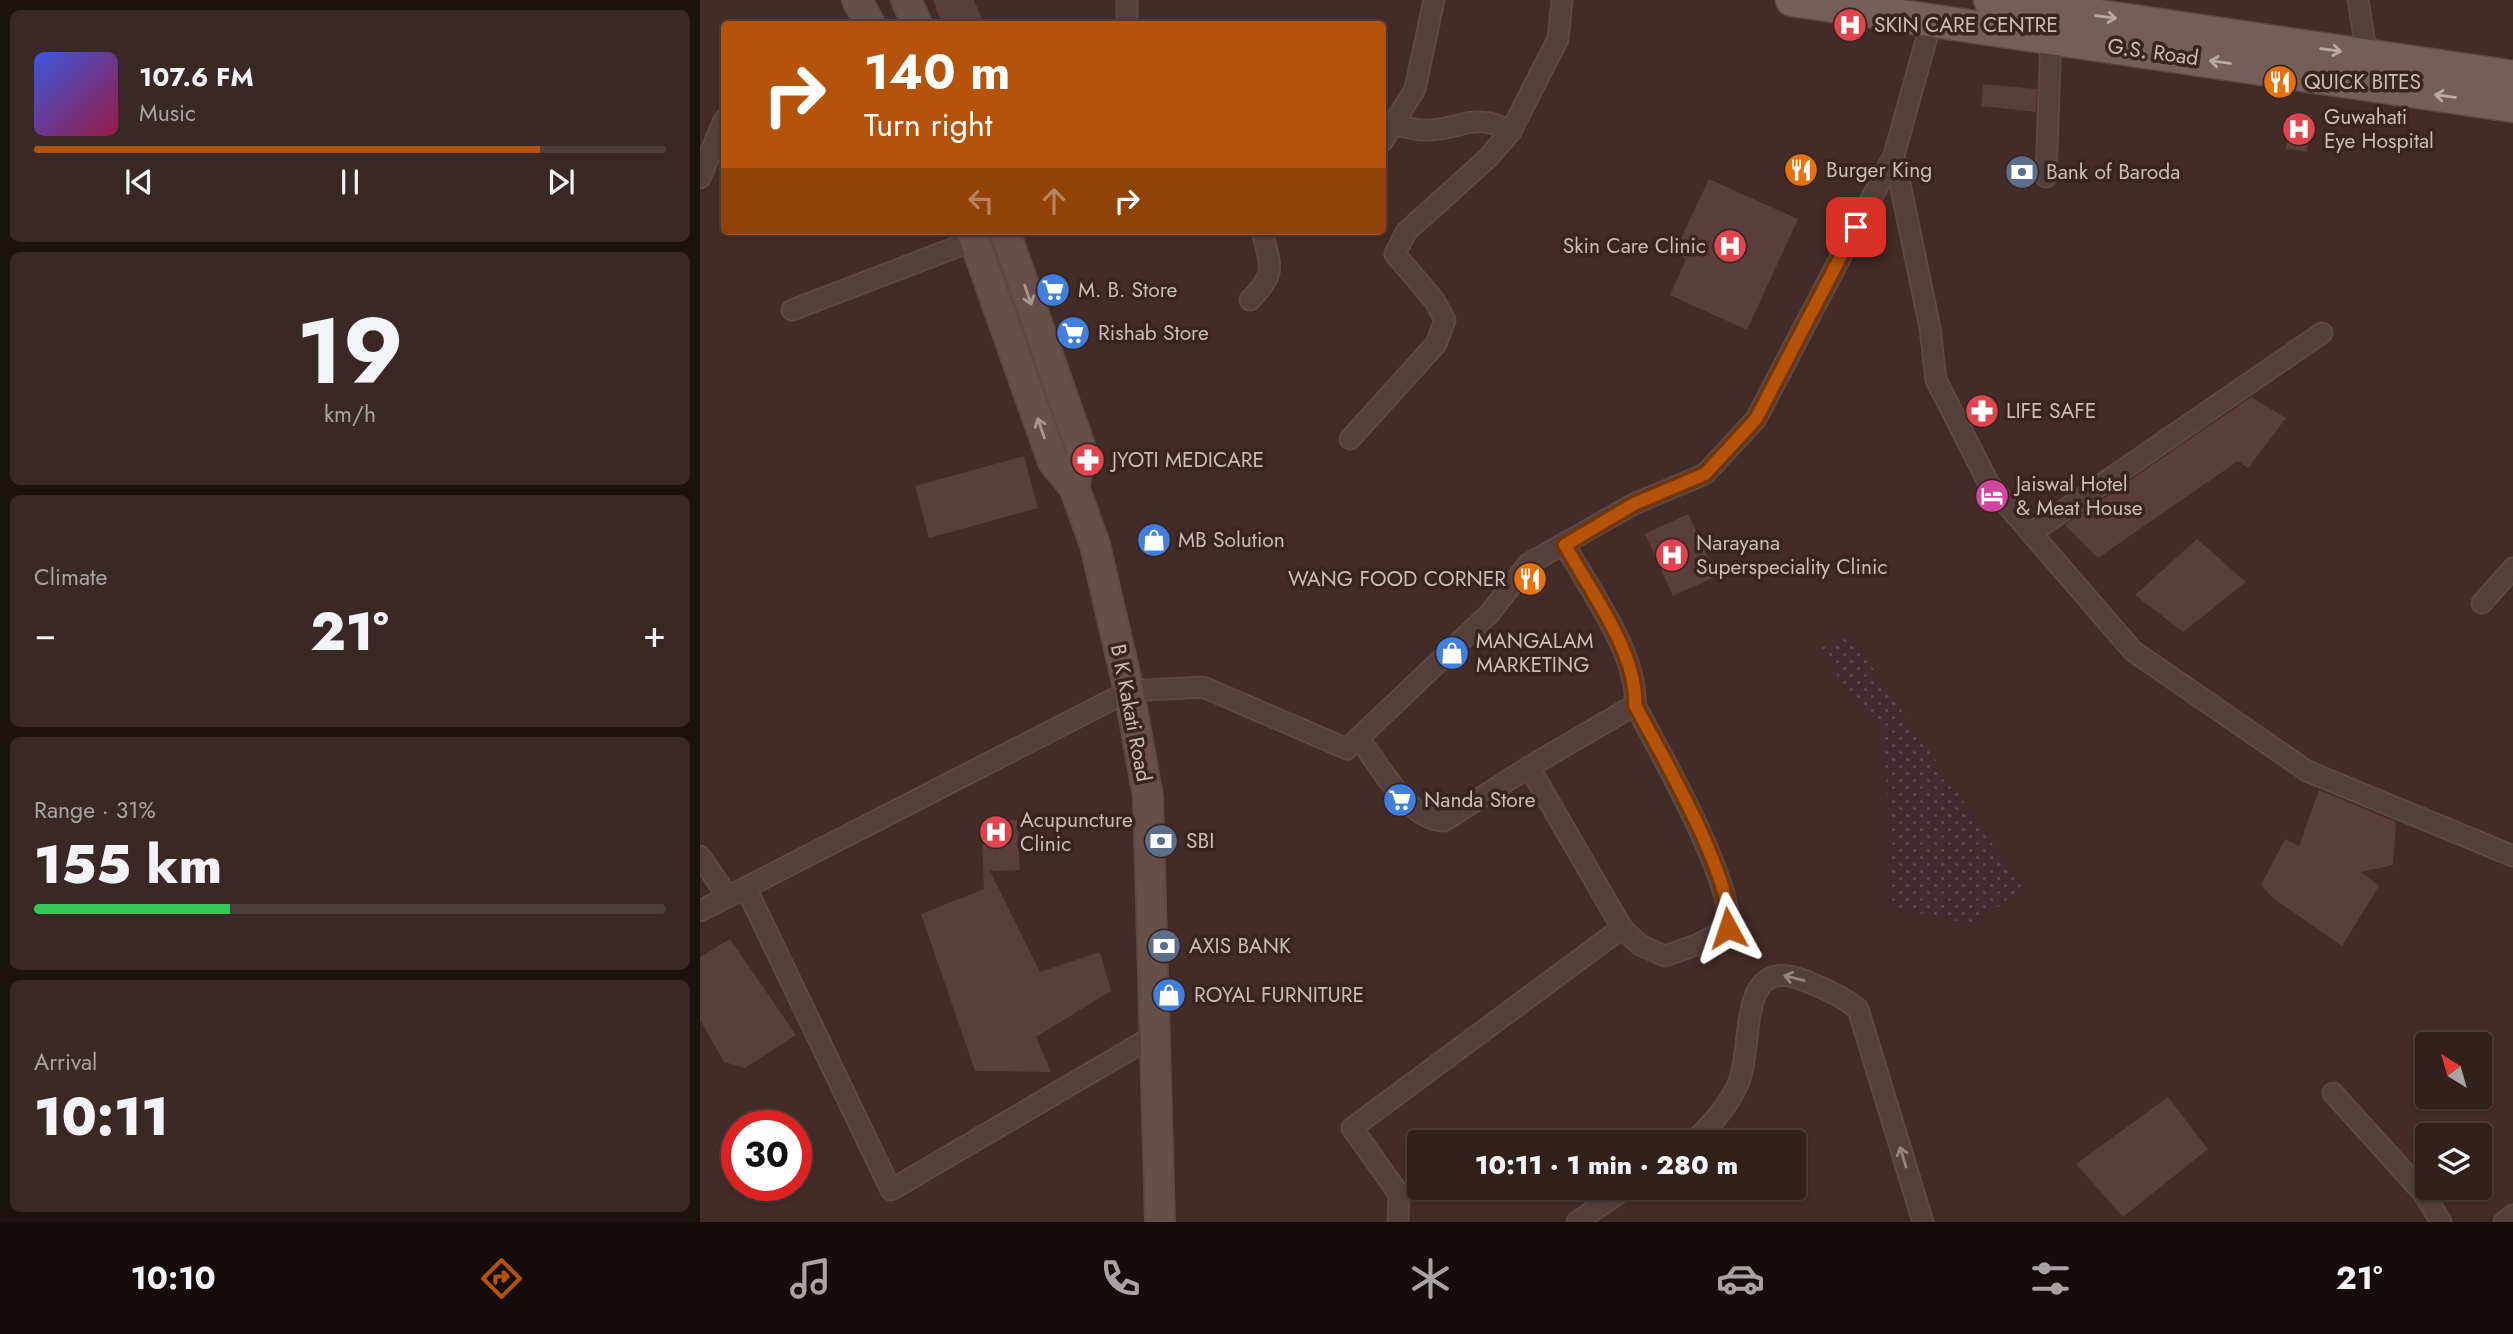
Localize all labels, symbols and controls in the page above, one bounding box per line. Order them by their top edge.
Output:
hospital icon: SKIN CARE CENTRE [1831,6,1869,44]
place label: SKIN CARE CENTRE [1874,10,2058,40]
one-way arrow [2094,11,2116,24]
street label: G.S. Road [2106,31,2200,73]
text: 140 m [864,37,1010,107]
one-way arrow [2319,44,2341,57]
icon: right [749,49,840,140]
one-way arrow [2210,55,2232,68]
text: 107.6 FM [139,58,254,96]
restaurant icon: QUICK BITES [2261,63,2299,101]
place label: QUICK BITES [2304,67,2421,97]
one-way arrow [2435,89,2457,102]
text: Music [139,96,196,130]
text: Turn right [864,102,993,148]
place label: Guwahati Eye Hospital [2324,102,2434,156]
hospital icon: Guwahati Eye Hospital [2280,110,2318,148]
restaurant icon: Burger King [1782,151,1820,189]
bank icon: Bank of Baroda [2003,153,2041,191]
place label: Burger King [1826,155,1932,185]
place label: Bank of Baroda [2046,157,2180,187]
icon: previous [120,163,158,201]
icon: pause [331,163,369,201]
icon: next [542,163,580,201]
icon: left [962,182,1000,220]
icon: ahead [1035,182,1073,220]
icon: right [1108,182,1146,220]
pin [1826,197,1886,257]
icon: arrive [1837,208,1875,246]
hospital icon: Skin Care Clinic [1711,227,1749,265]
place label: Skin Care Clinic [1563,231,1706,261]
supermarket icon: M. B. Store [1034,271,1072,309]
place label: M. B. Store [1078,275,1178,305]
one-way arrow [1023,284,1035,306]
text: 19 [296,286,404,417]
supermarket icon: Rishab Store [1054,314,1092,352]
place label: Rishab Store [1098,318,1209,348]
pharmacy icon: LIFE SAFE [1963,392,2001,430]
place label: LIFE SAFE [2006,396,2096,426]
text: km/h [324,397,376,431]
one-way arrow [1034,417,1047,439]
pharmacy icon: JYOTI MEDICARE [1069,441,1107,479]
place label: JYOTI MEDICARE [1109,445,1264,475]
place label: Jaiswal Hotel & Meat House [2013,469,2143,523]
hotel icon: Jaiswal Hotel & Meat House [1973,477,2011,515]
shop icon: MB Solution [1135,521,1173,559]
place label: MB Solution [1178,525,1285,555]
place label: Narayana Superspeciality Clinic [1696,528,1887,582]
hospital icon: Narayana Superspeciality Clinic [1653,536,1691,574]
text: Climate [34,560,107,594]
restaurant icon: WANG FOOD CORNER [1511,560,1549,598]
place label: WANG FOOD CORNER [1288,564,1506,594]
text: 21° [310,594,389,670]
text: − [34,606,56,661]
text: + [643,606,666,661]
place label: MANGALAM MARKETING [1476,626,1594,680]
shop icon: MANGALAM MARKETING [1433,634,1471,672]
street label: B K Kakati Road [1103,642,1159,784]
supermarket icon: Nanda Store [1381,781,1419,819]
place label: Nanda Store [1424,785,1536,815]
text: Range · 31% [34,793,156,827]
place label: Acupuncture Clinic [1020,805,1133,859]
hospital icon: Acupuncture Clinic [977,813,1015,851]
bank icon: SBI [1142,822,1180,860]
place label: SBI [1186,826,1214,856]
text: 155 km [34,827,222,903]
position arrow [1691,891,1765,965]
bank icon: AXIS BANK [1145,927,1183,965]
place label: AXIS BANK [1189,931,1291,961]
one-way arrow [1783,971,1805,984]
shop icon: ROYAL FURNITURE [1150,976,1188,1014]
place label: ROYAL FURNITURE [1194,980,1364,1010]
north arrow [2415,1032,2492,1110]
map controls [2415,1032,2492,1200]
text: Arrival [34,1045,97,1079]
text: 10:11 [34,1079,169,1155]
speed limit sign: 30 [721,1110,812,1201]
button: layers [2415,1123,2492,1200]
text: 10:11 · 1 min · 280 m [1475,1146,1738,1184]
one-way arrow [1896,1146,1909,1168]
icon: directions [477,1254,526,1303]
icon: music [786,1254,835,1303]
icon: phone [1096,1254,1145,1303]
icon: climate [1406,1254,1455,1303]
icon: car [1716,1254,1765,1303]
icon: filters [2026,1254,2075,1303]
text: 10:10 [130,1255,216,1301]
text: 21° [2336,1255,2382,1301]

